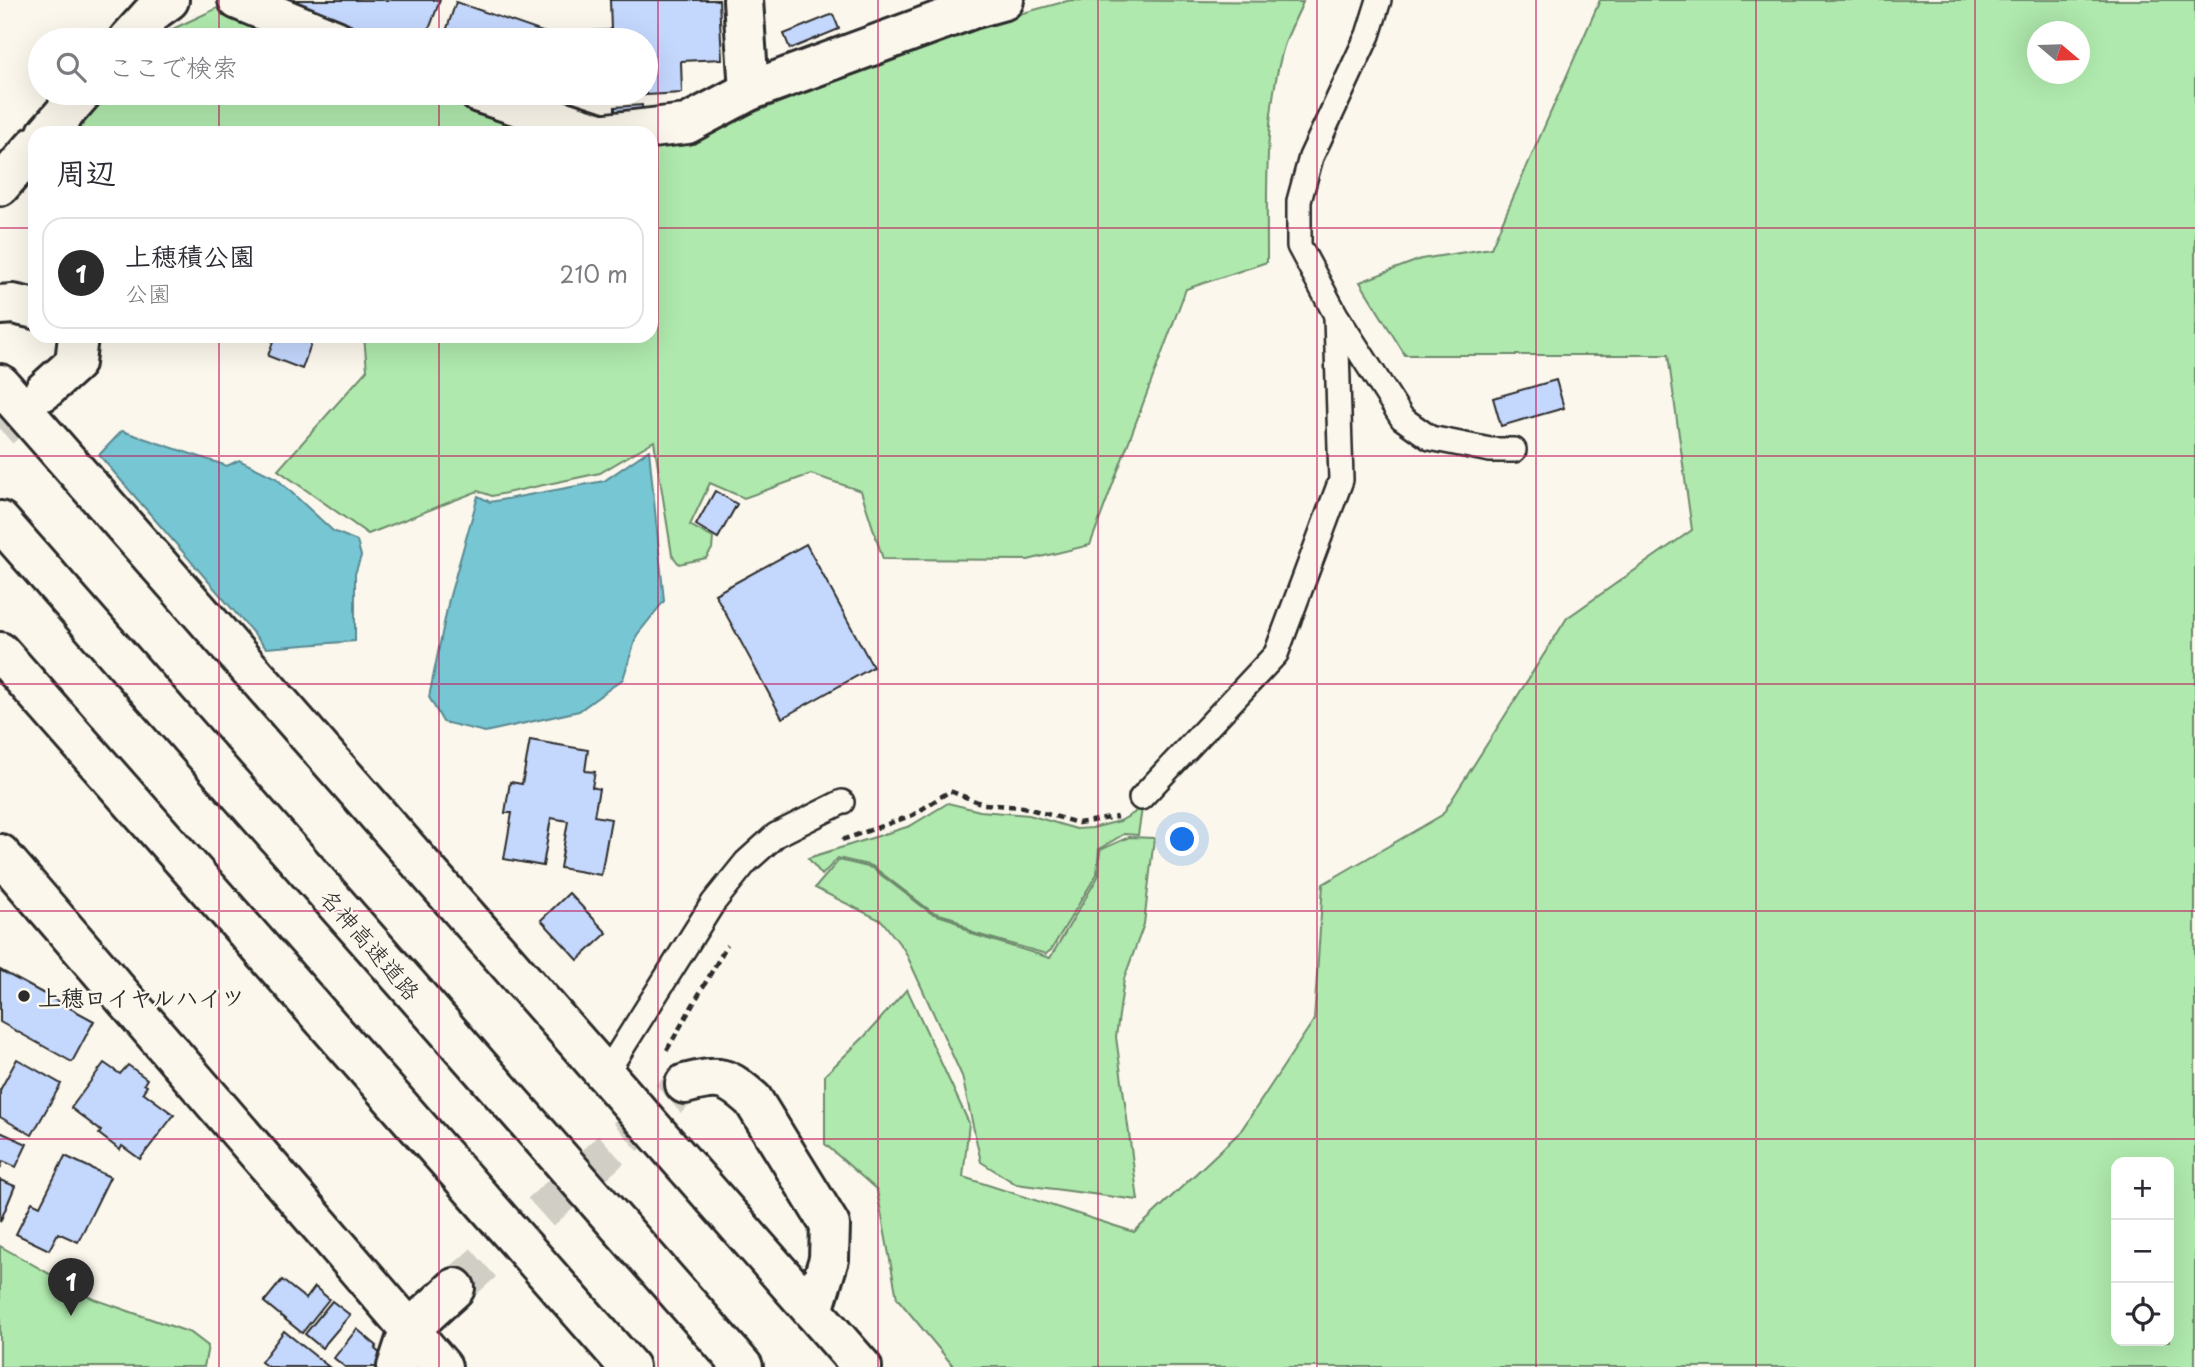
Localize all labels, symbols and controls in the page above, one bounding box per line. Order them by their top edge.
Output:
north arrow [2027,21,2090,84]
search box [28,28,658,105]
text: ここで検索 [108,47,238,86]
icon: search [52,48,90,86]
text: 周辺 [56,149,116,194]
text: 上穂積公園 [125,236,255,275]
text: 1 [76,256,87,291]
text: 210 m [560,256,628,291]
text: 公園 [125,275,171,310]
your location [1165,822,1199,856]
street label: 名神高速道路 [313,880,429,1008]
place label: 上穂ロイヤルハイツ [38,979,245,1014]
marker: 上穂ロイヤルハイツ [16,988,32,1004]
map controls [2111,1157,2174,1346]
button: + [2111,1157,2174,1220]
button: − [2111,1220,2174,1283]
pin: 1 [48,1258,94,1316]
button: locate [2111,1283,2174,1346]

